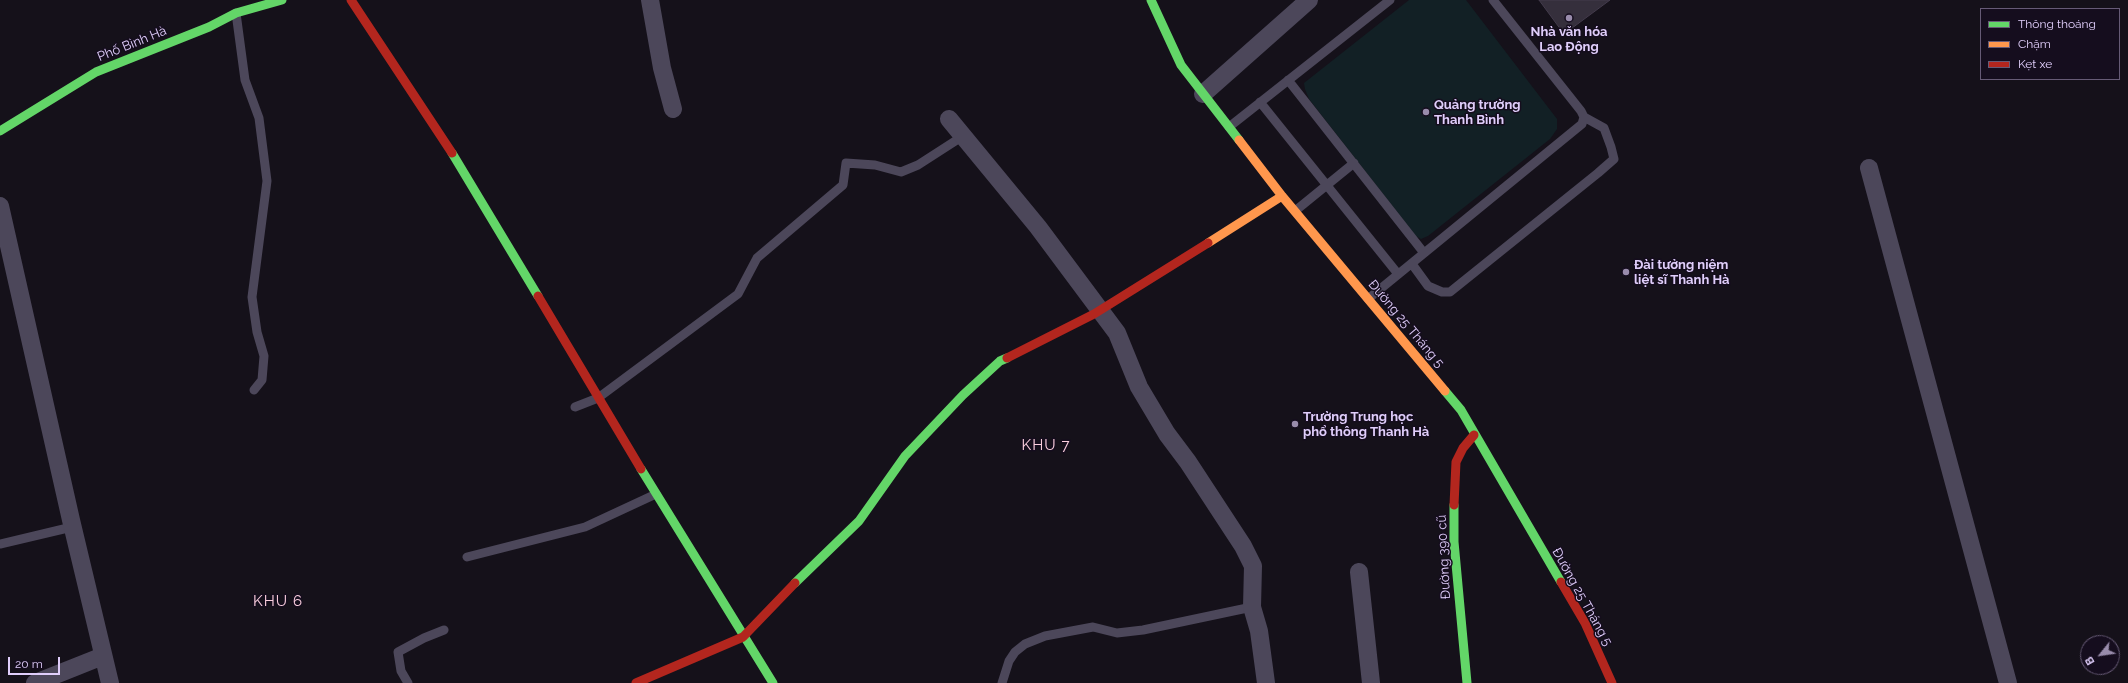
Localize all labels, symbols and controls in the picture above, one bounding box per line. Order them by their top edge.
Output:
legend [1980,8,2120,80]
marker: Nhà văn hóa Lao Động [1564,13,1574,23]
text: Thông thoáng [2018,17,2096,31]
street label: Phố Bình Hà [95,23,169,65]
place label: Nhà văn hóa Lao Động [1531,24,1607,55]
text: Chậm [2018,37,2051,51]
text: Kẹt xe [2018,57,2052,71]
place label: Quảng trường Thanh Bình [1434,97,1521,128]
marker: Quảng trường Thanh Bình [1421,107,1431,117]
place label: Đài tưởng niệm liệt sĩ Thanh Hà [1634,257,1729,288]
marker: Đài tưởng niệm liệt sĩ Thanh Hà [1621,267,1631,277]
street label: Đường 25 Tháng 5 [1365,277,1447,371]
place label: Trường Trung học phổ thông Thanh Hà [1303,409,1429,440]
marker: Trường Trung học phổ thông Thanh Hà [1290,419,1300,429]
district label: KHU 7 [1022,436,1070,454]
street label: Đường 390 cũ [1434,514,1454,600]
street label: Đường 25 Tháng 5 [1549,545,1615,649]
district label: KHU 6 [253,592,303,610]
north arrow [2080,635,2120,675]
scale bar [10,649,62,675]
text: B [2083,654,2098,667]
text: 20 m [15,657,43,671]

